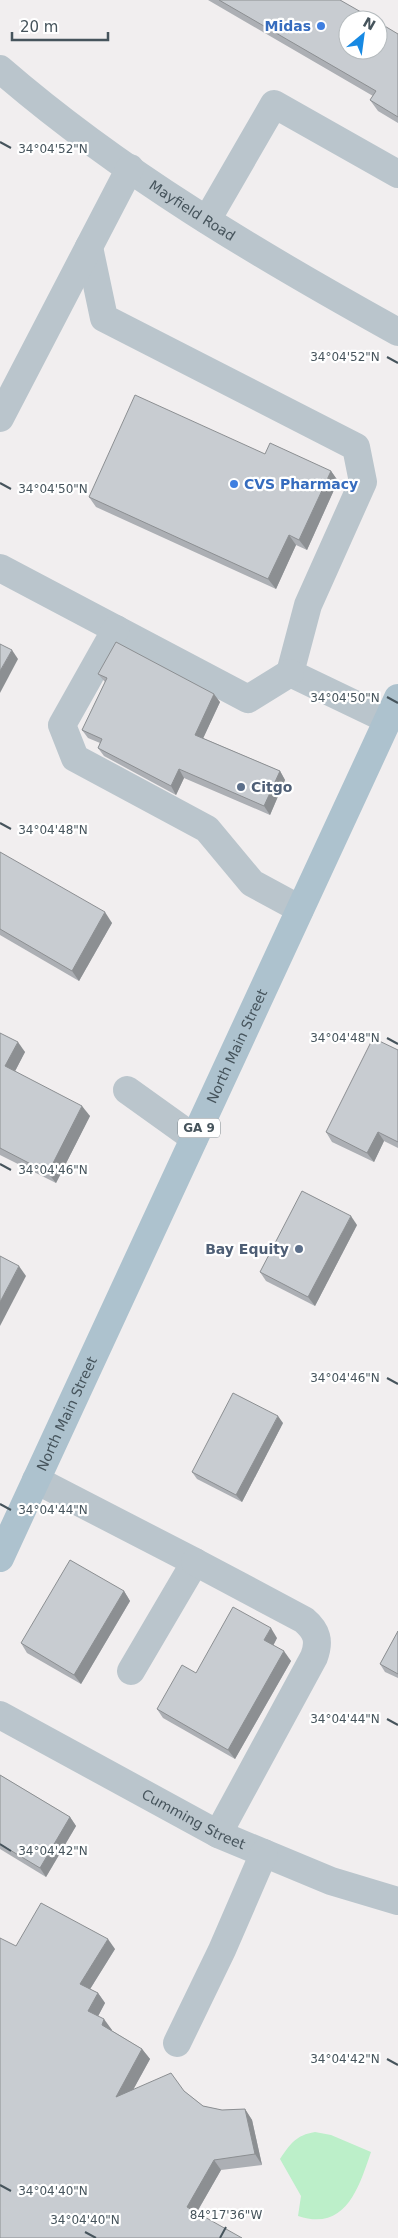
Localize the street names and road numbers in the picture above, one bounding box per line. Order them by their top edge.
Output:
street label: Mayfield Road [146,177,238,244]
street label: North Main Street [204,986,270,1106]
road number: GA 9 [178,1118,220,1138]
street label: North Main Street [33,1354,100,1473]
street label: Cumming Street [139,1786,248,1853]

